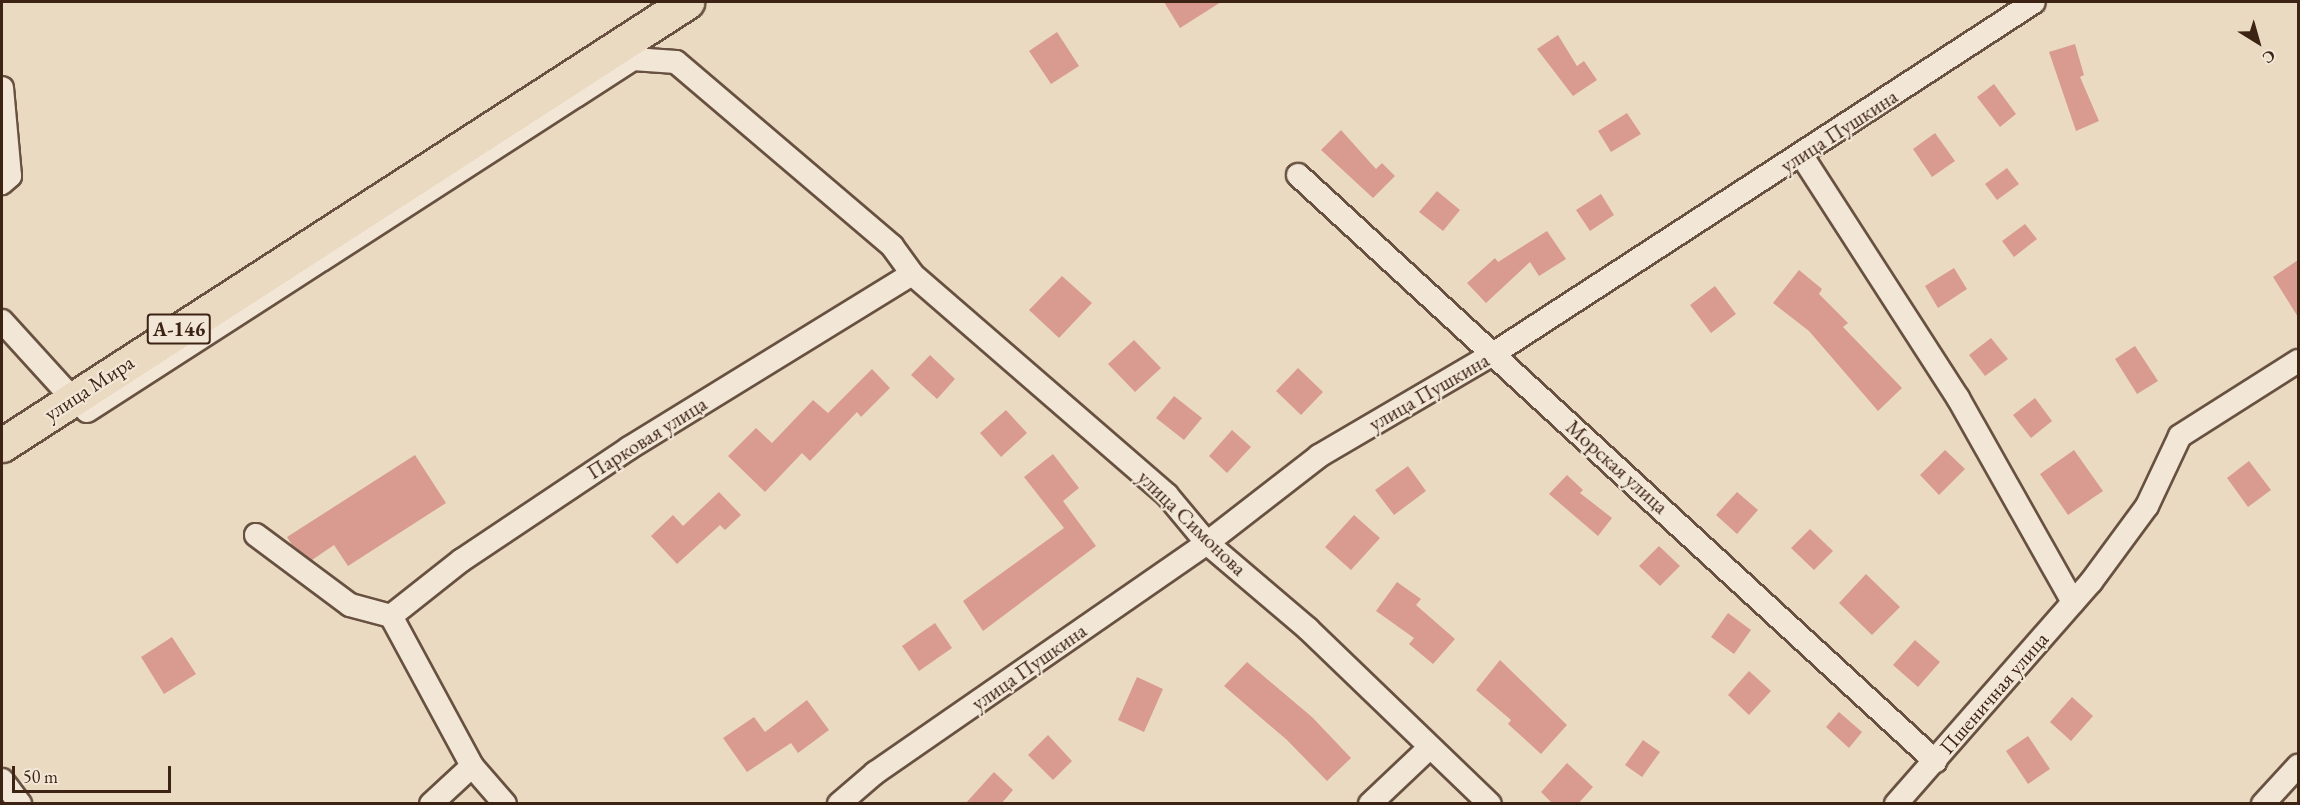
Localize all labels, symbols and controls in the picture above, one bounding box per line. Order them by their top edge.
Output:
north arrow [2228,12,2288,72]
text: С [2258,45,2280,69]
street label: улица Пушкина [1776,84,1902,178]
road number: А-146 [146,312,212,346]
street label: улица Пушкина [1364,347,1494,437]
street label: улица Мира [39,350,139,426]
street label: Парковая улица [582,391,712,485]
street label: Морская улица [1561,415,1673,519]
street label: улица Симонова [1132,465,1252,581]
street label: улица Пушкина [967,618,1091,716]
street label: Пшеничная улица [1934,627,2054,759]
scale bar [15,754,174,792]
text: 50 m [23,765,58,788]

